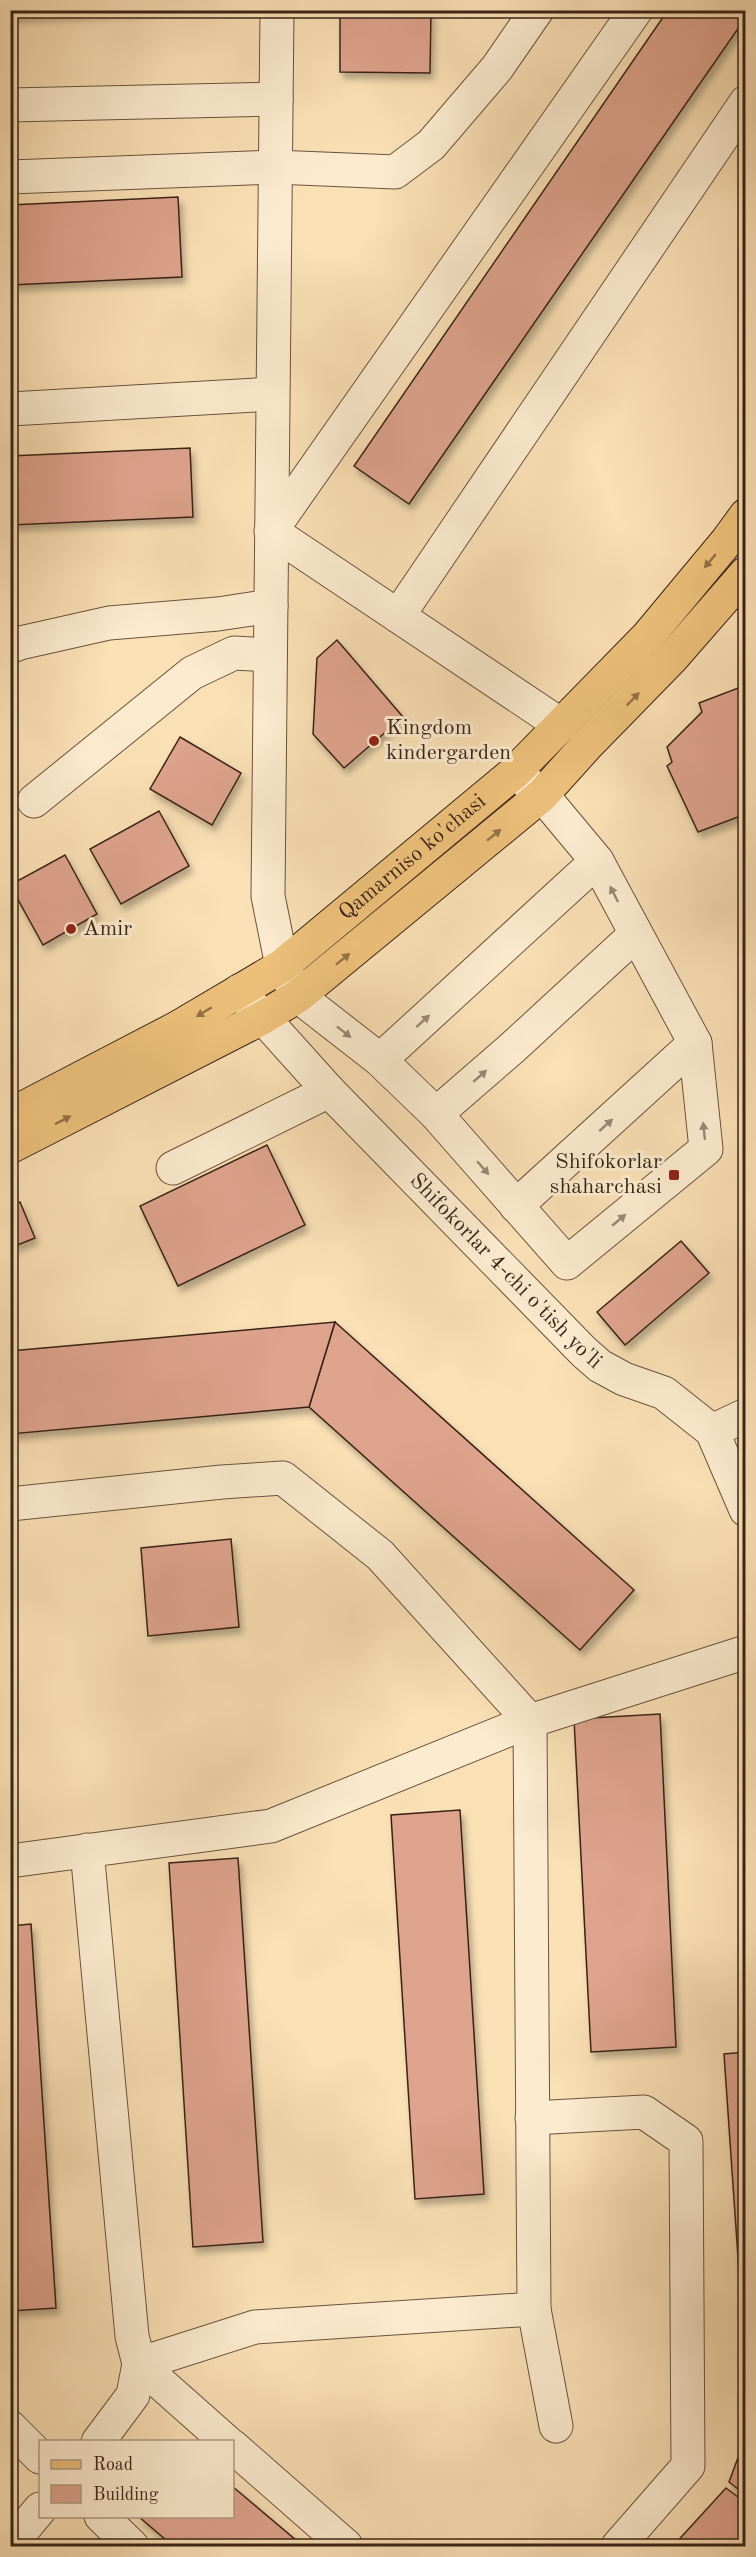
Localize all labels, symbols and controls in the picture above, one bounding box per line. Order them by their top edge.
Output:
one-way arrow [704,553,717,569]
one-way arrow [626,692,640,707]
place label: Kingdom kindergarden [386,717,511,764]
marker: Kingdom kindergarden [367,734,381,748]
street label: Qamarniso ko'chasi [335,790,490,925]
one-way arrow [486,829,501,842]
one-way arrow [609,886,619,903]
place label: Amir [83,918,132,940]
marker: Amir [64,922,78,936]
one-way arrow [335,952,351,965]
one-way arrow [196,1007,212,1018]
one-way arrow [415,1015,430,1028]
one-way arrow [336,1025,351,1037]
one-way arrow [472,1070,487,1083]
one-way arrow [54,1116,71,1125]
one-way arrow [598,1119,613,1132]
one-way arrow [699,1122,709,1141]
place label: Shifokorlar shaharchasi [550,1151,662,1198]
one-way arrow [476,1160,489,1176]
marker: Shifokorlar shaharchasi [667,1168,681,1182]
street label: Shifokorlar 4-chi o'tish yo'li [405,1169,606,1373]
one-way arrow [611,1214,626,1227]
legend [39,2440,234,2518]
text: Road [93,2456,133,2474]
text: Building [93,2486,159,2504]

